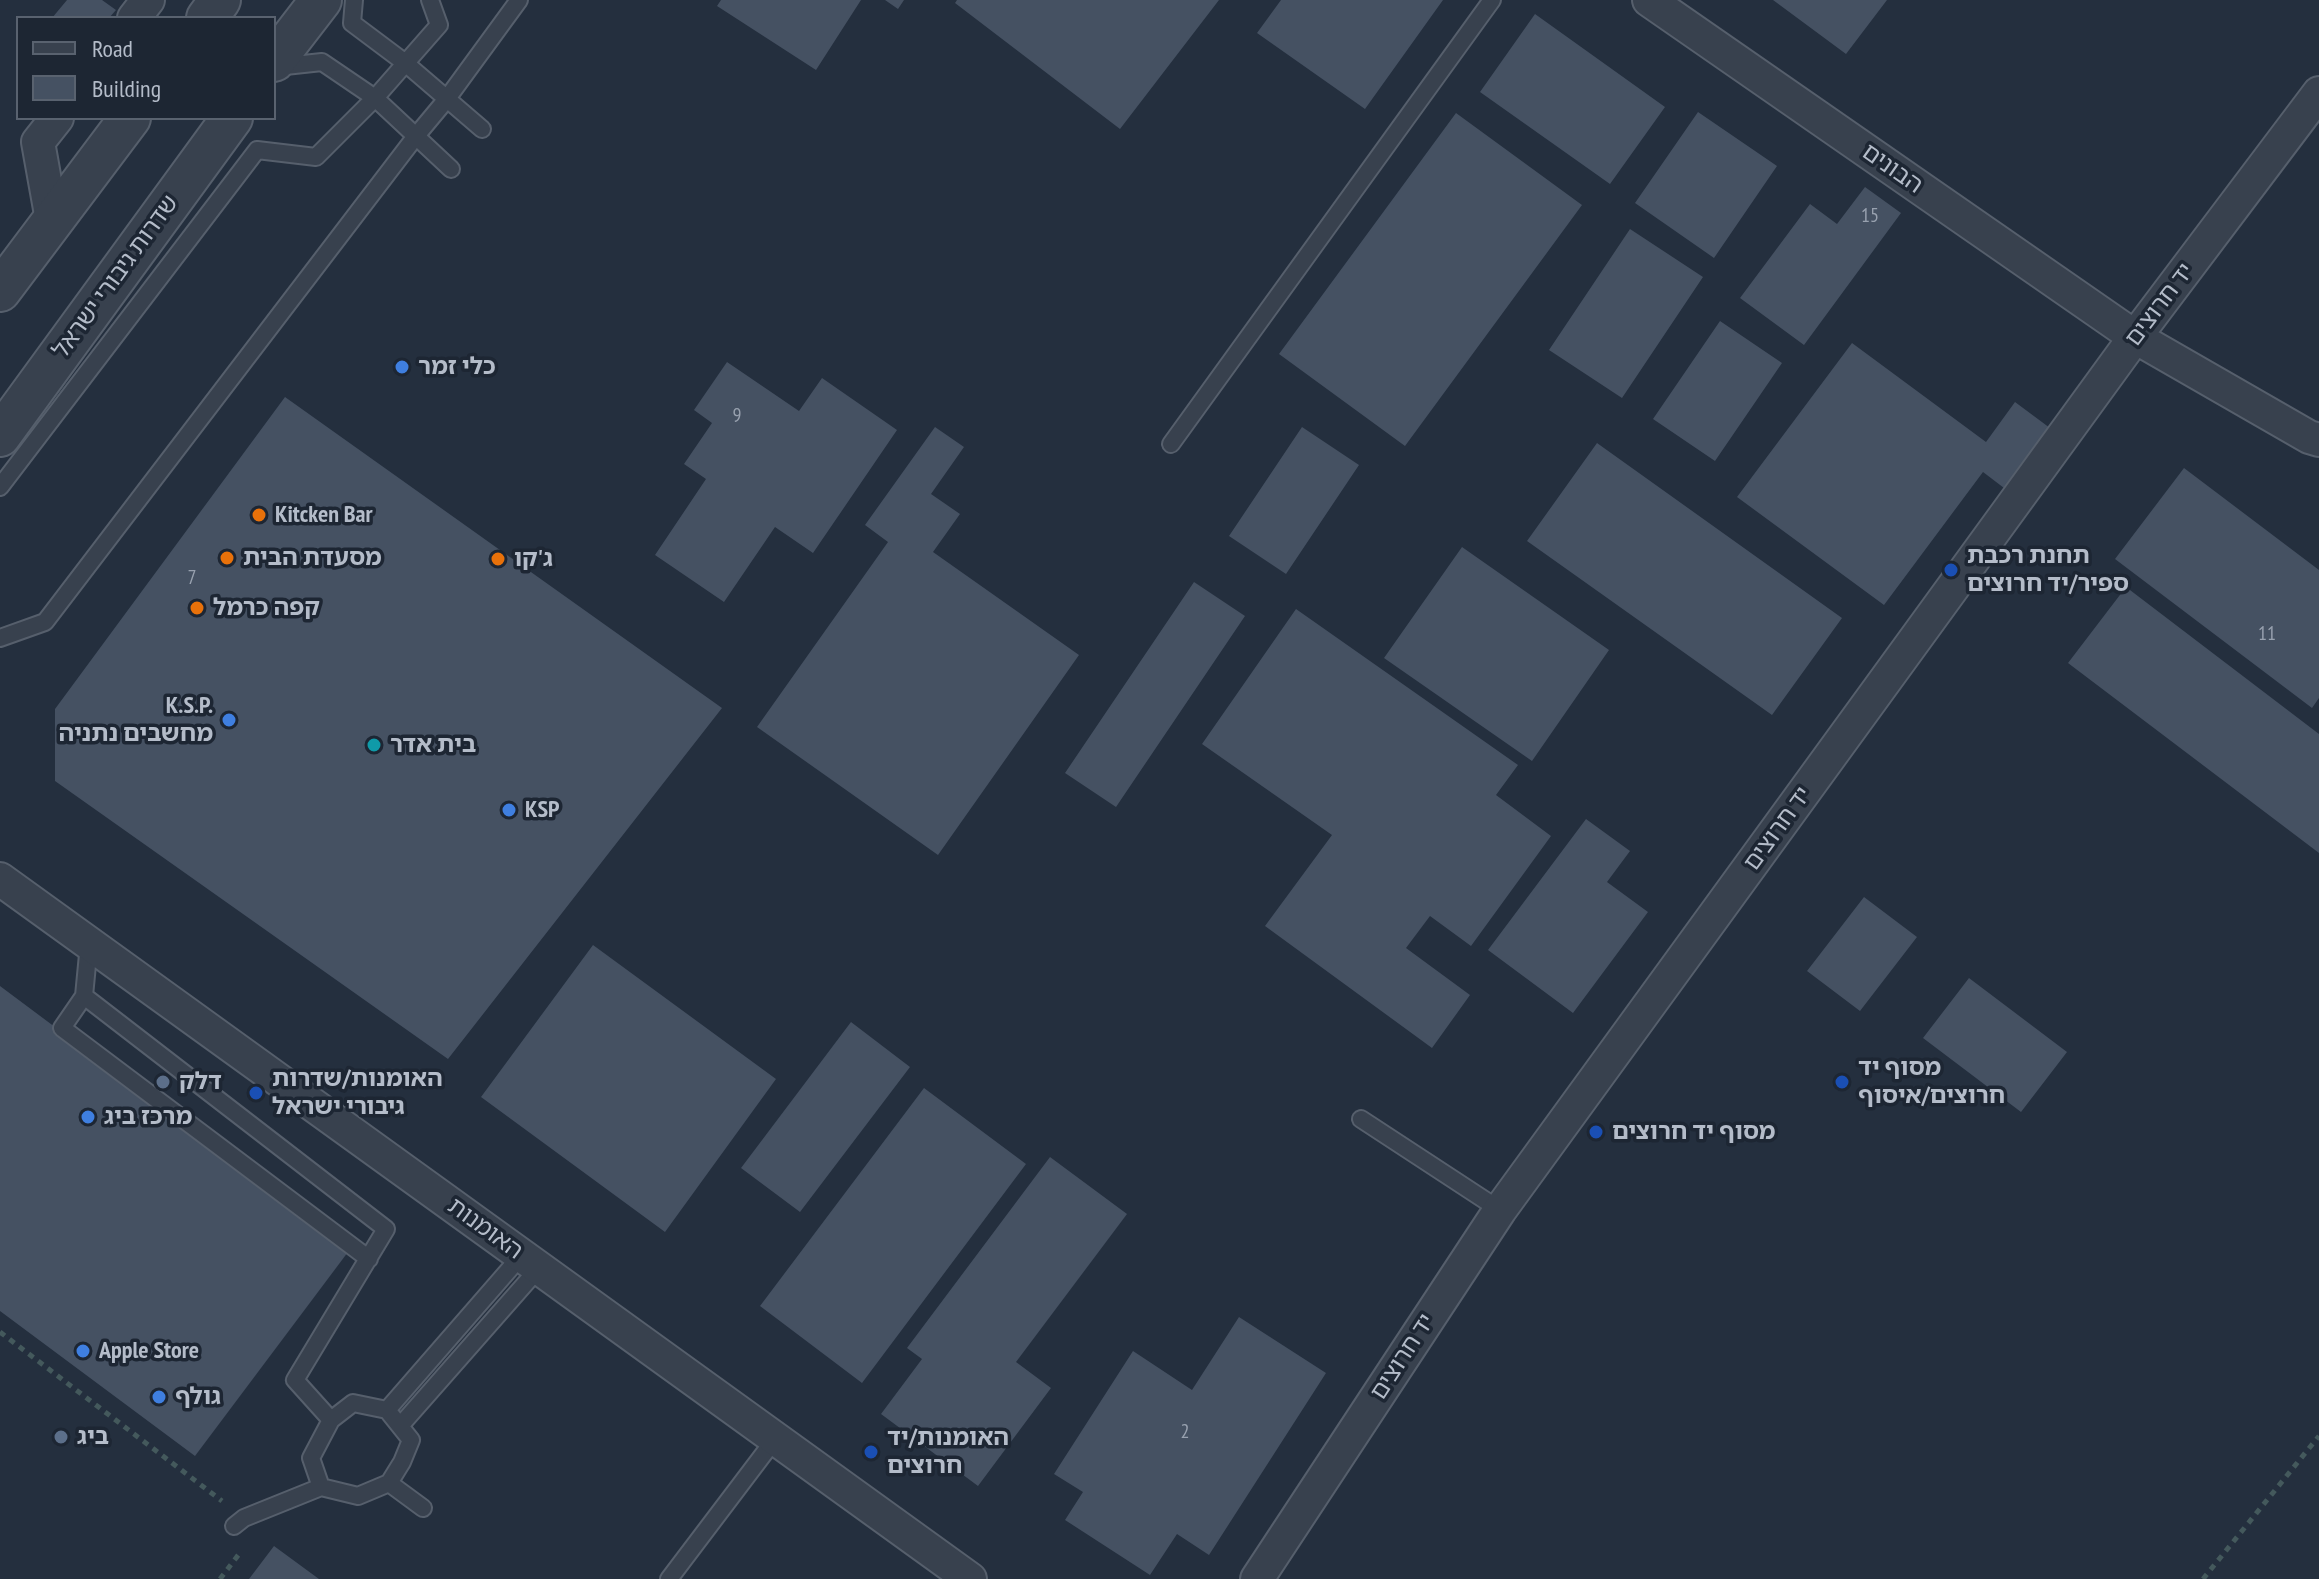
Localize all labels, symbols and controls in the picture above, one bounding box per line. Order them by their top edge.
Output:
legend [16,16,276,120]
text: Road [92,33,133,64]
text: Building [92,73,161,104]
street label: הבונים [1856,138,1928,200]
street label: שדרות גיבורי ישראל [47,190,185,364]
house number: 15 [1861,204,1879,228]
street label: יד חרוצים [2119,258,2201,352]
place label: כלי זמר [418,353,496,381]
marker: כלי זמר [393,358,411,376]
house number: 9 [733,404,741,428]
place label: Kitcken Bar [275,501,373,529]
marker: Kitcken Bar [250,506,268,524]
place label: תחנת רכבת ספיר/יד חרוצים [1967,542,2129,598]
place label: מסעדת הבית [243,544,382,572]
place label: ג'קו [514,545,553,573]
marker: מסעדת הבית [218,549,236,567]
marker: ג'קו [489,550,507,568]
marker: תחנת רכבת ספיר/יד חרוצים [1942,561,1960,579]
house number: 7 [188,566,196,590]
place label: קפה כרמל [213,594,320,622]
marker: קפה כרמל [188,599,206,617]
house number: 11 [2258,622,2276,646]
place label: K.S.P. מחשבים נתניה [59,692,213,748]
marker: K.S.P. מחשבים נתניה [220,711,238,729]
place label: בית אדר [390,731,476,759]
marker: בית אדר [365,736,383,754]
street label: יד חרוצים [1738,782,1818,876]
place label: KSP [525,796,559,824]
marker: KSP [500,801,518,819]
place label: מסוף יד חרוצים/איסוף [1858,1054,2005,1110]
place label: האומנות/שדרות גיבורי ישראל [272,1065,443,1121]
place label: דלק [179,1068,222,1096]
marker: דלק [154,1073,172,1091]
marker: מסוף יד חרוצים/איסוף [1833,1073,1851,1091]
marker: האומנות/שדרות גיבורי ישראל [247,1084,265,1102]
place label: מרכז ביג [104,1103,192,1131]
marker: מרכז ביג [79,1108,97,1126]
place label: מסוף יד חרוצים [1612,1118,1775,1146]
marker: מסוף יד חרוצים [1587,1123,1605,1141]
street label: האומנות [442,1192,528,1266]
street label: יד חרוצים [1365,1309,1441,1405]
place label: Apple Store [99,1337,199,1365]
marker: Apple Store [74,1342,92,1360]
place label: גולף [175,1383,221,1411]
marker: גולף [150,1388,168,1406]
house number: 2 [1181,1420,1189,1444]
place label: ביג [77,1423,109,1451]
place label: האומנות/יד חרוצים [887,1424,1009,1480]
marker: ביג [52,1428,70,1446]
marker: האומנות/יד חרוצים [862,1443,880,1461]

